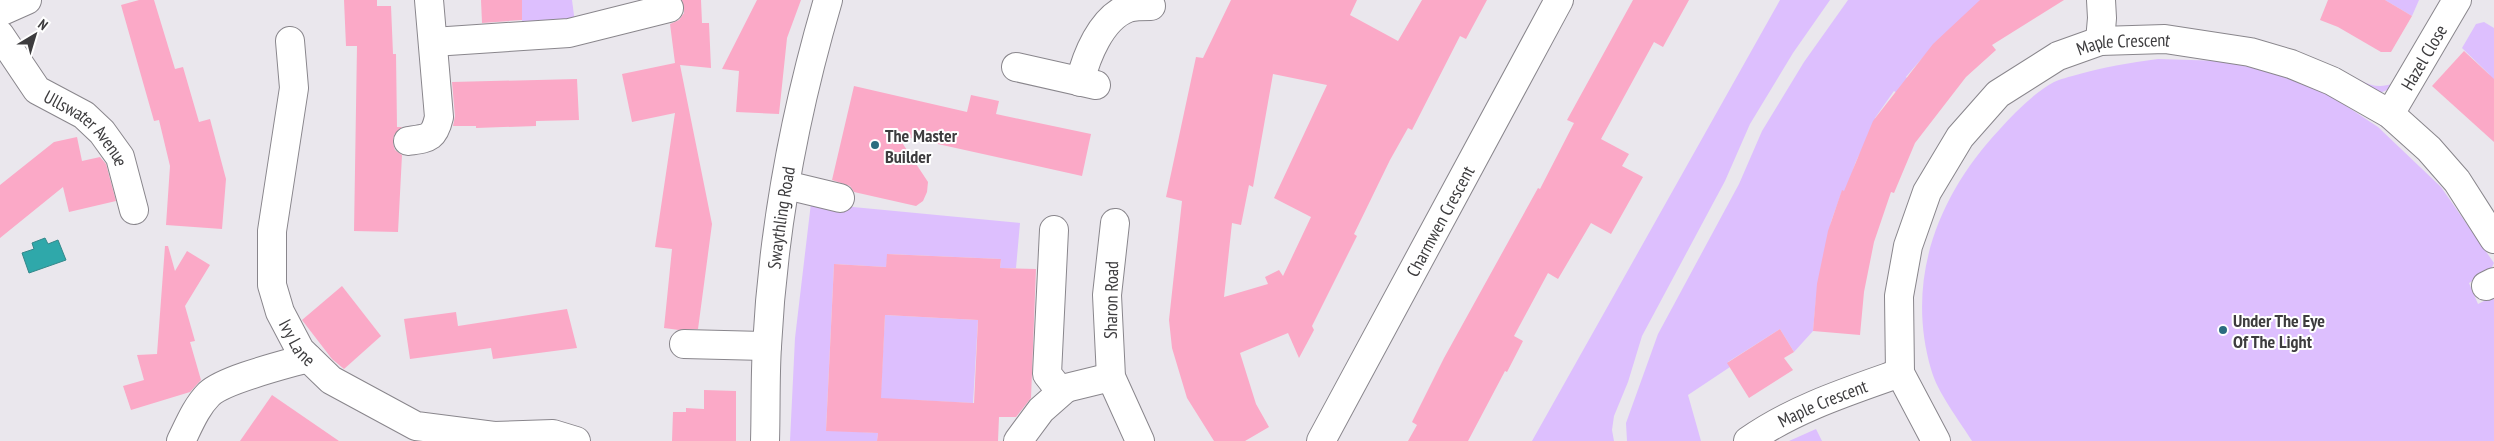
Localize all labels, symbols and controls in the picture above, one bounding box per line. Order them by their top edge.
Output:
north arrow [10,10,60,60]
text: N [34,15,52,34]
street label: Hazel Close [2395,20,2452,94]
street label: Maple Crescent [2073,27,2172,60]
street label: Ullswater Avenue [40,84,133,168]
place label: The Master Builder [885,124,958,168]
marker: The Master Builder [869,139,881,151]
street label: Charmwen Crescent [1401,162,1479,280]
street label: Swaythling Road [762,165,800,270]
street label: Sharon Road [1099,261,1123,339]
place label: Under The Eye Of The Light [2233,309,2325,353]
street label: Ivy Lane [274,315,321,371]
marker: Under The Eye Of The Light [2217,324,2229,336]
street label: Maple Crescent [1774,374,1870,432]

